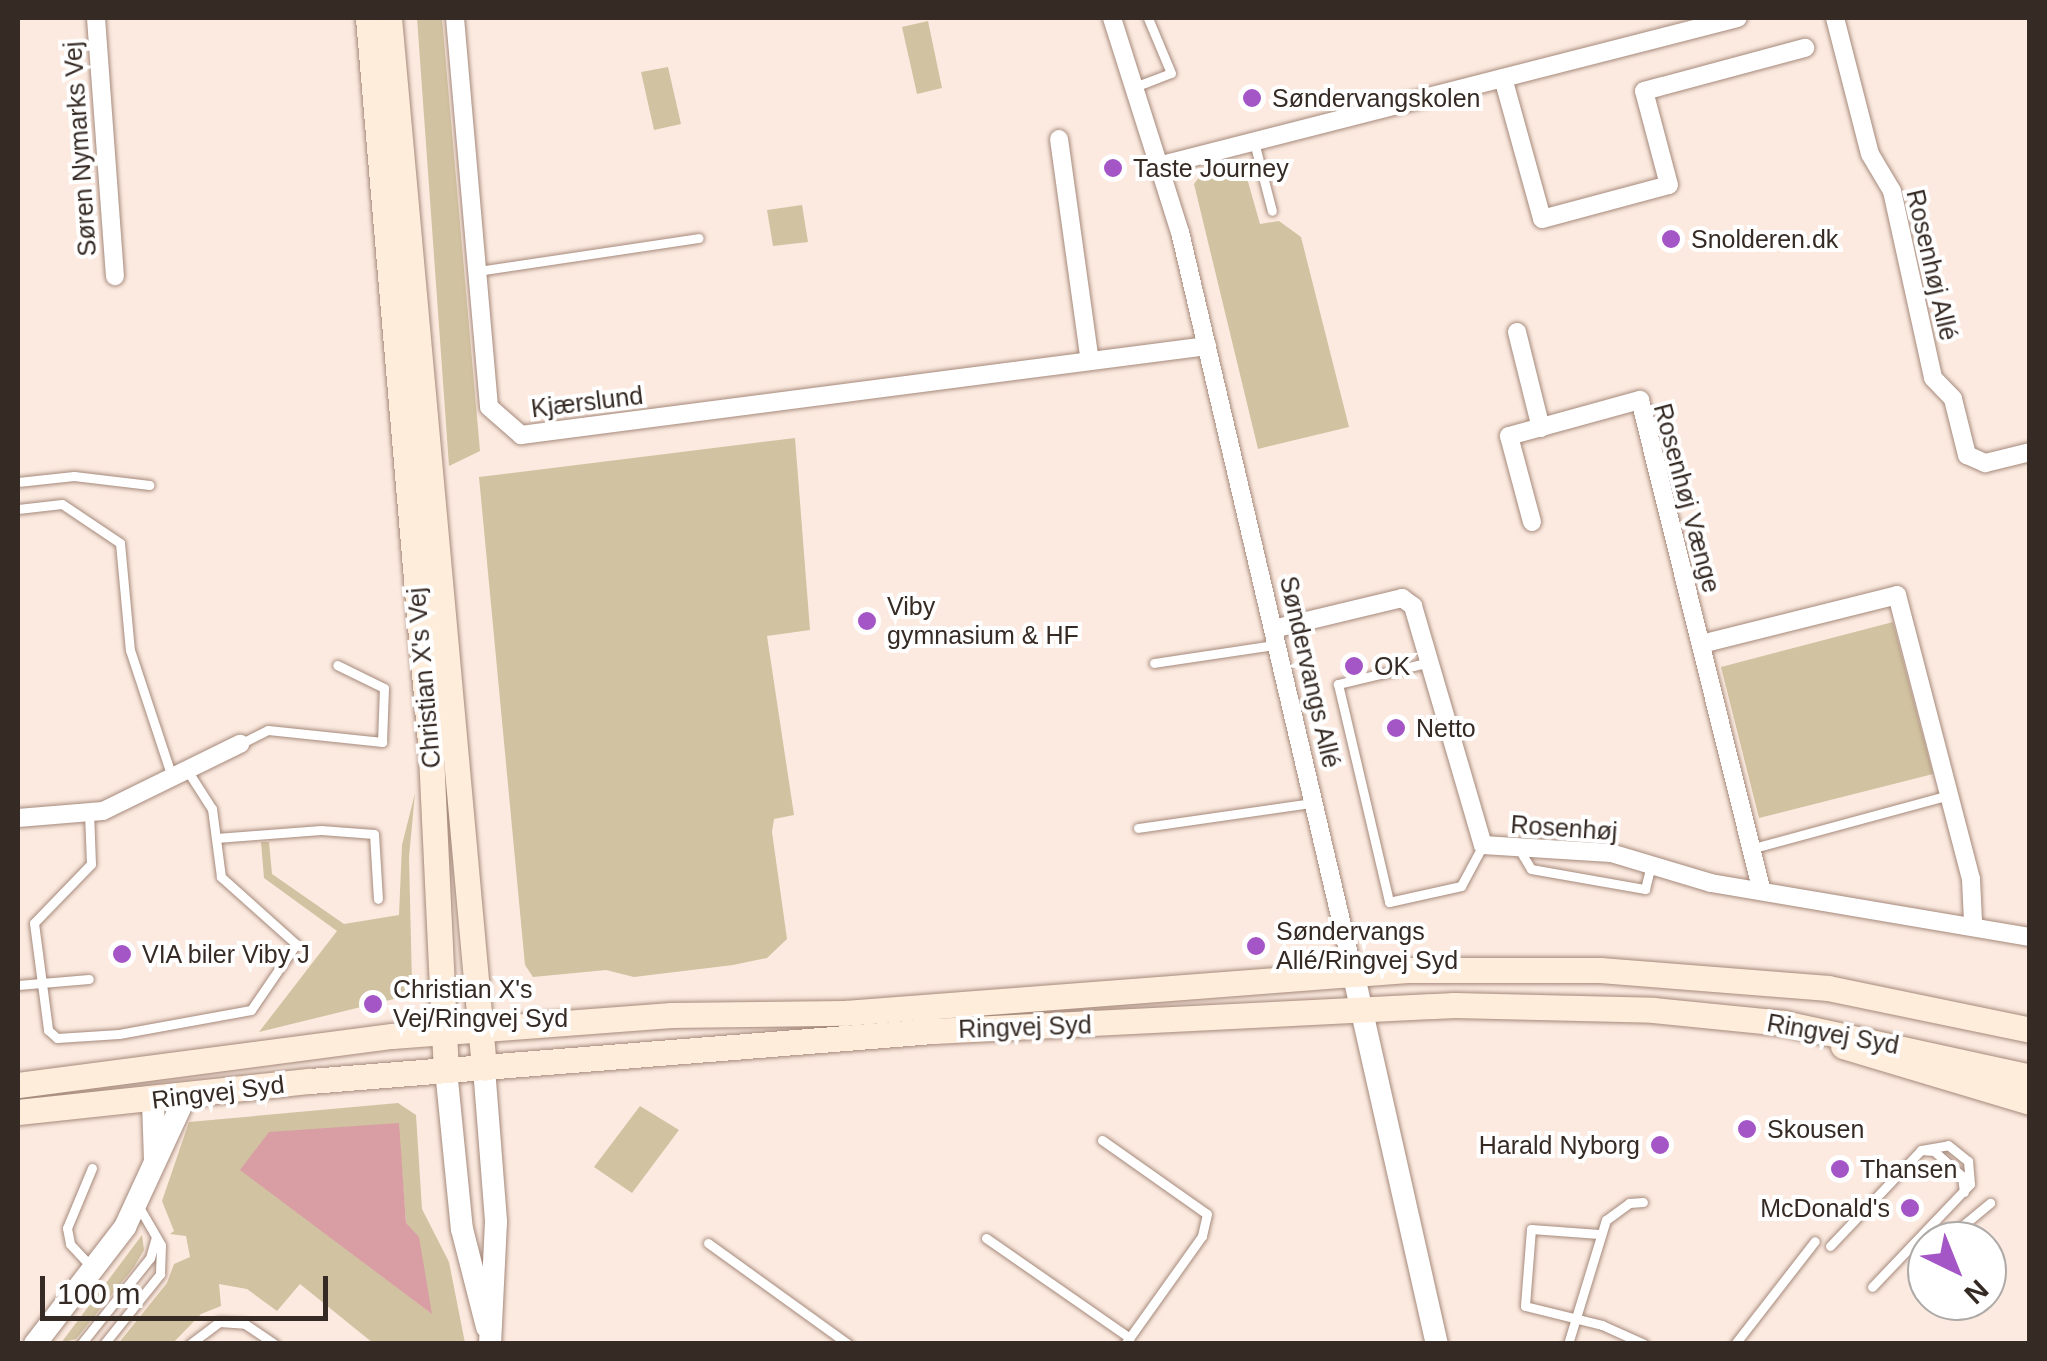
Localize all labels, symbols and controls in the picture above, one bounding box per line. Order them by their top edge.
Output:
street label: Søren Nymarks Vej [58,41,102,257]
place label: Søndervangskolen [1272,83,1480,113]
marker: Søndervangskolen [1241,87,1263,109]
place label: Taste Journey [1133,153,1289,183]
marker: Taste Journey [1102,157,1124,179]
street label: Rosenhøj Allé [1900,186,1964,344]
place label: Snolderen.dk [1691,224,1838,254]
marker: Snolderen.dk [1660,228,1682,250]
street label: Kjærslund [529,380,645,424]
street label: Rosenhøj Vænge [1647,400,1727,596]
street label: Søndervangs Allé [1273,572,1347,772]
street label: Christian X's Vej [401,586,447,770]
place label: Viby gymnasium & HF [887,592,1079,651]
marker: Viby gymnasium & HF [856,610,878,632]
place label: OK [1374,651,1410,681]
marker: OK [1343,655,1365,677]
place label: Netto [1416,713,1476,743]
marker: Netto [1385,717,1407,739]
street label: Rosenhøj [1510,809,1618,847]
place label: Søndervangs Allé/Ringvej Syd [1276,917,1458,976]
marker: Søndervangs Allé/Ringvej Syd [1245,935,1267,957]
place label: VIA biler Viby J [142,939,311,969]
marker: VIA biler Viby J [111,943,133,965]
place label: Christian X's Vej/Ringvej Syd [393,975,568,1034]
marker: Christian X's Vej/Ringvej Syd [362,993,384,1015]
street label: Ringvej Syd [1765,1008,1901,1060]
street label: Ringvej Syd [958,1010,1092,1044]
street label: Ringvej Syd [150,1069,286,1115]
place label: Skousen [1767,1114,1864,1144]
marker: Skousen [1736,1118,1758,1140]
place label: Harald Nyborg [1479,1130,1640,1160]
marker: Harald Nyborg [1649,1134,1671,1156]
place label: Thansen [1860,1154,1957,1184]
marker: Thansen [1829,1158,1851,1180]
place label: McDonald's [1760,1193,1890,1223]
marker: McDonald's [1899,1197,1921,1219]
north arrow [1907,1221,2007,1321]
scale bar [45,1256,332,1318]
text: N [1958,1274,1994,1310]
text: 100 m [57,1277,140,1310]

